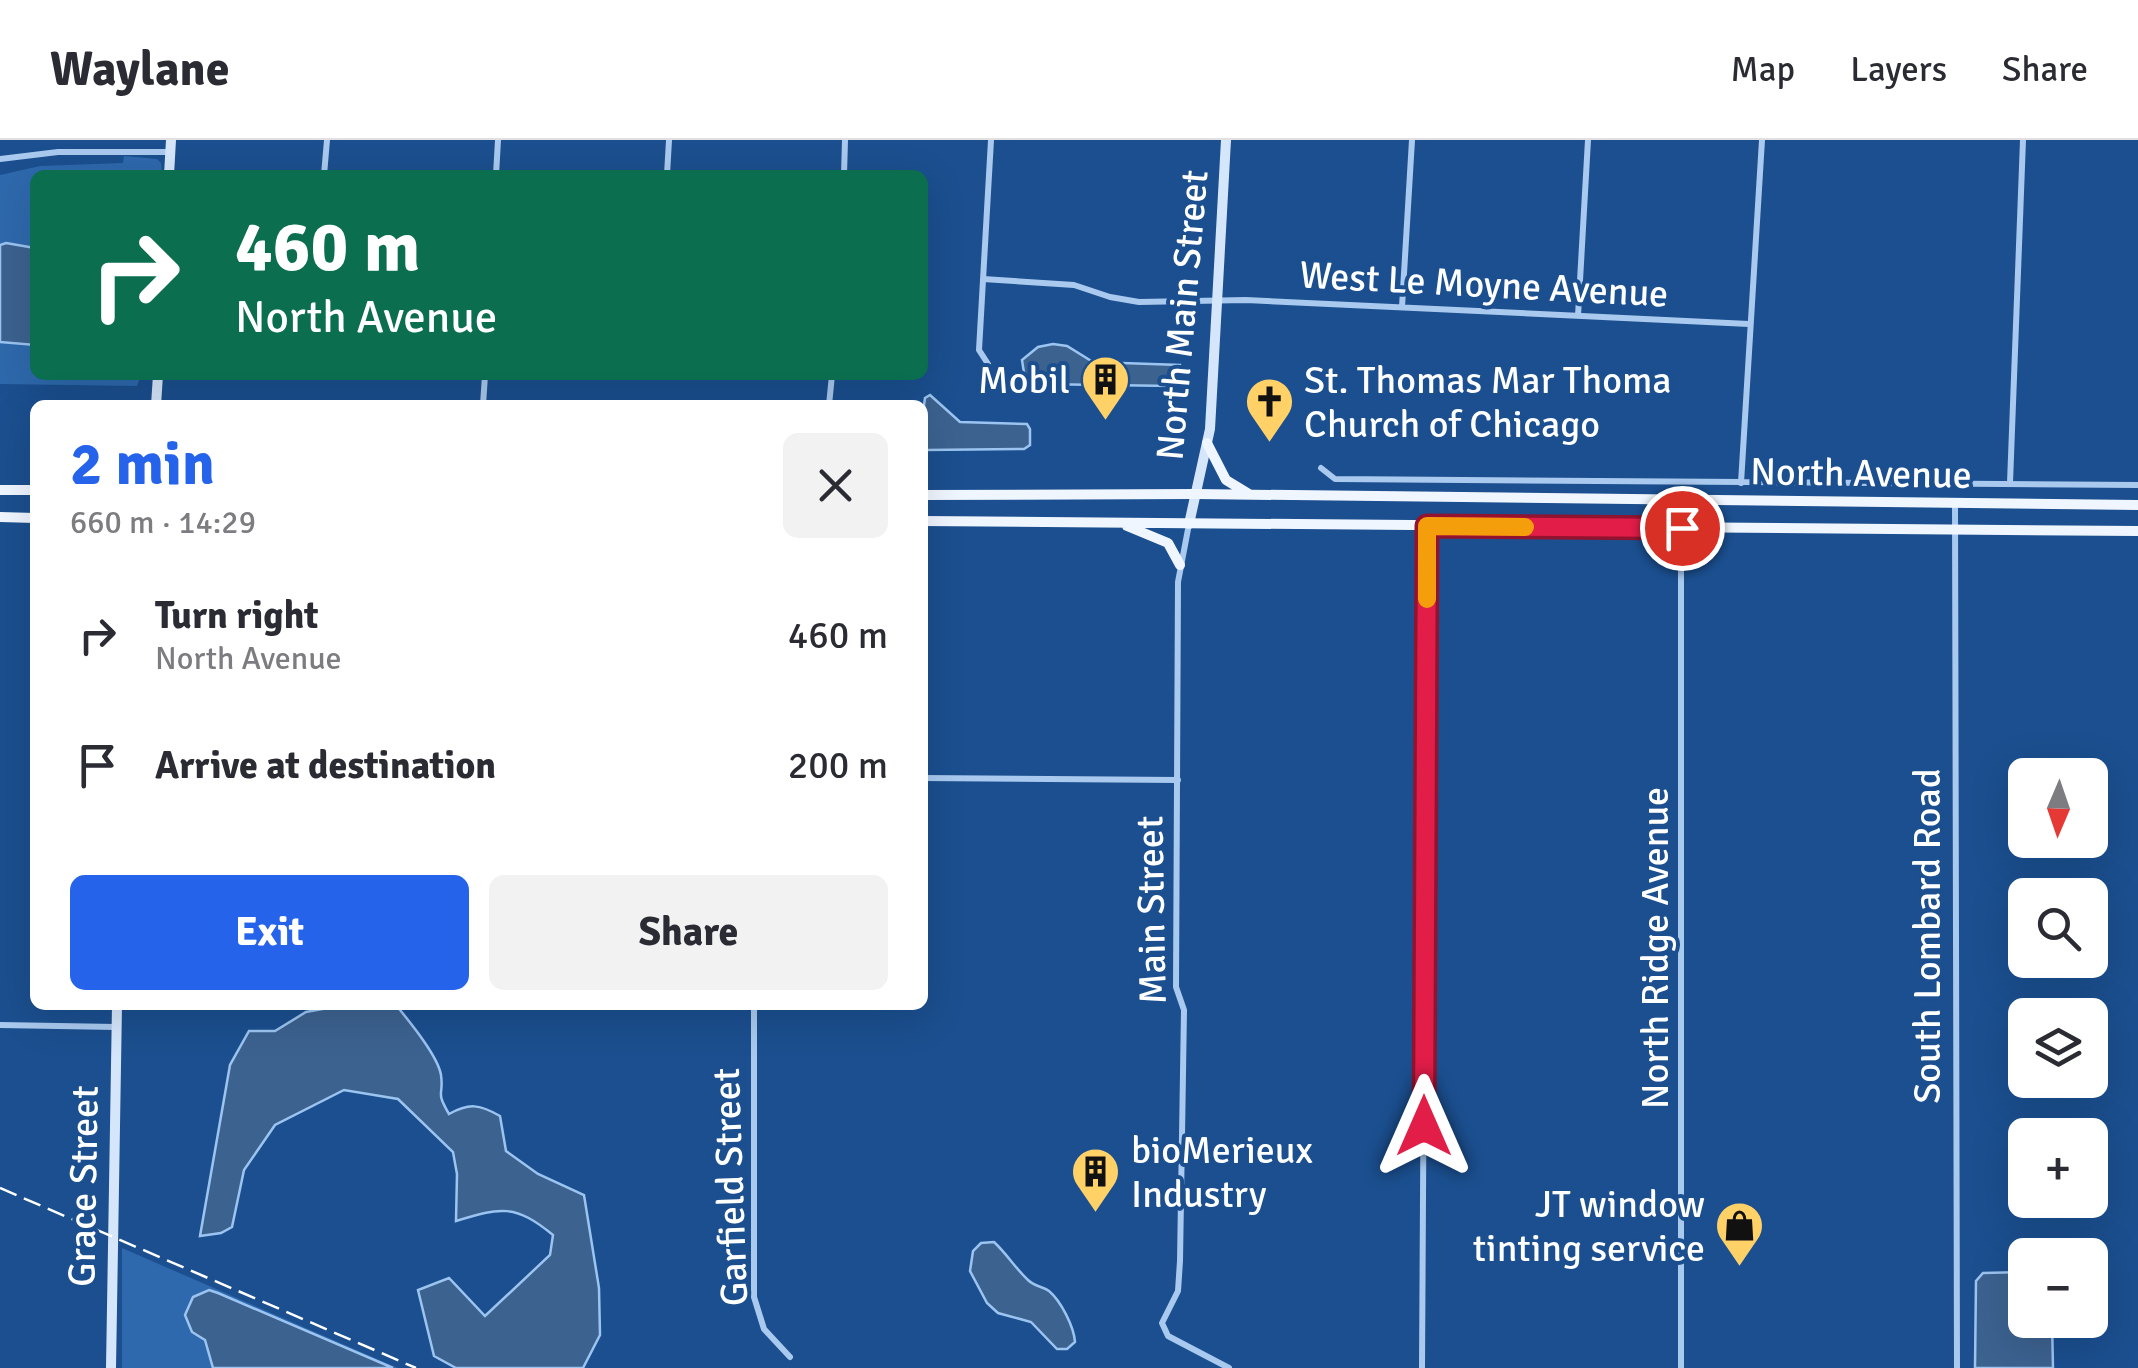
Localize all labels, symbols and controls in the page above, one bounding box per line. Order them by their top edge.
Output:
text: Waylane [50,40,230,99]
text: Map [1731,48,1795,91]
text: Layers [1850,48,1947,91]
text: Share [2002,48,2088,91]
street label: North Main Street [1146,168,1219,462]
text: 460 m [235,204,420,290]
icon: right [70,210,200,340]
street label: West Le Moyne Avenue [1299,251,1669,318]
text: North Avenue [235,290,497,345]
building icon: Mobil [1079,354,1131,422]
place label: Mobil [978,357,1070,404]
place label: St. Thomas Mar Thoma Church of Chicago [1304,357,1671,448]
church icon: St. Thomas Mar Thoma Church of Chicago [1243,376,1295,444]
text: 2 min [70,428,215,502]
button: close [783,433,888,538]
street label: North Avenue [1750,448,1972,499]
pin [1640,486,1725,571]
icon: arrive [1655,501,1710,556]
text: 660 m · 14:29 [70,503,256,542]
text: Turn right [155,592,319,639]
icon: right [70,608,125,663]
text: 460 m [788,612,888,659]
text: North Avenue [155,639,342,678]
icon: arrive [70,738,125,793]
text: Arrive at destination [155,742,496,789]
text: 200 m [788,742,888,789]
north arrow [2008,758,2108,858]
map controls [2008,758,2108,1338]
street label: South Lombard Road [1904,768,1951,1104]
street label: North Ridge Avenue [1632,787,1679,1109]
street label: Main Street [1126,815,1177,1005]
button: Exit [70,875,469,990]
button: Share [489,875,888,990]
button: search [2008,878,2108,978]
button: layers [2008,998,2108,1098]
street label: Garfield Street [703,1067,758,1307]
position arrow [1372,1074,1476,1178]
street label: Grace Street [58,1085,109,1287]
button: + [2008,1118,2108,1218]
place label: bioMerieux Industry [1131,1127,1313,1218]
building icon: bioMerieux Industry [1070,1146,1122,1214]
place label: JT window tinting service [1473,1181,1705,1272]
shop icon: JT window tinting service [1714,1200,1766,1268]
button: − [2008,1238,2108,1338]

